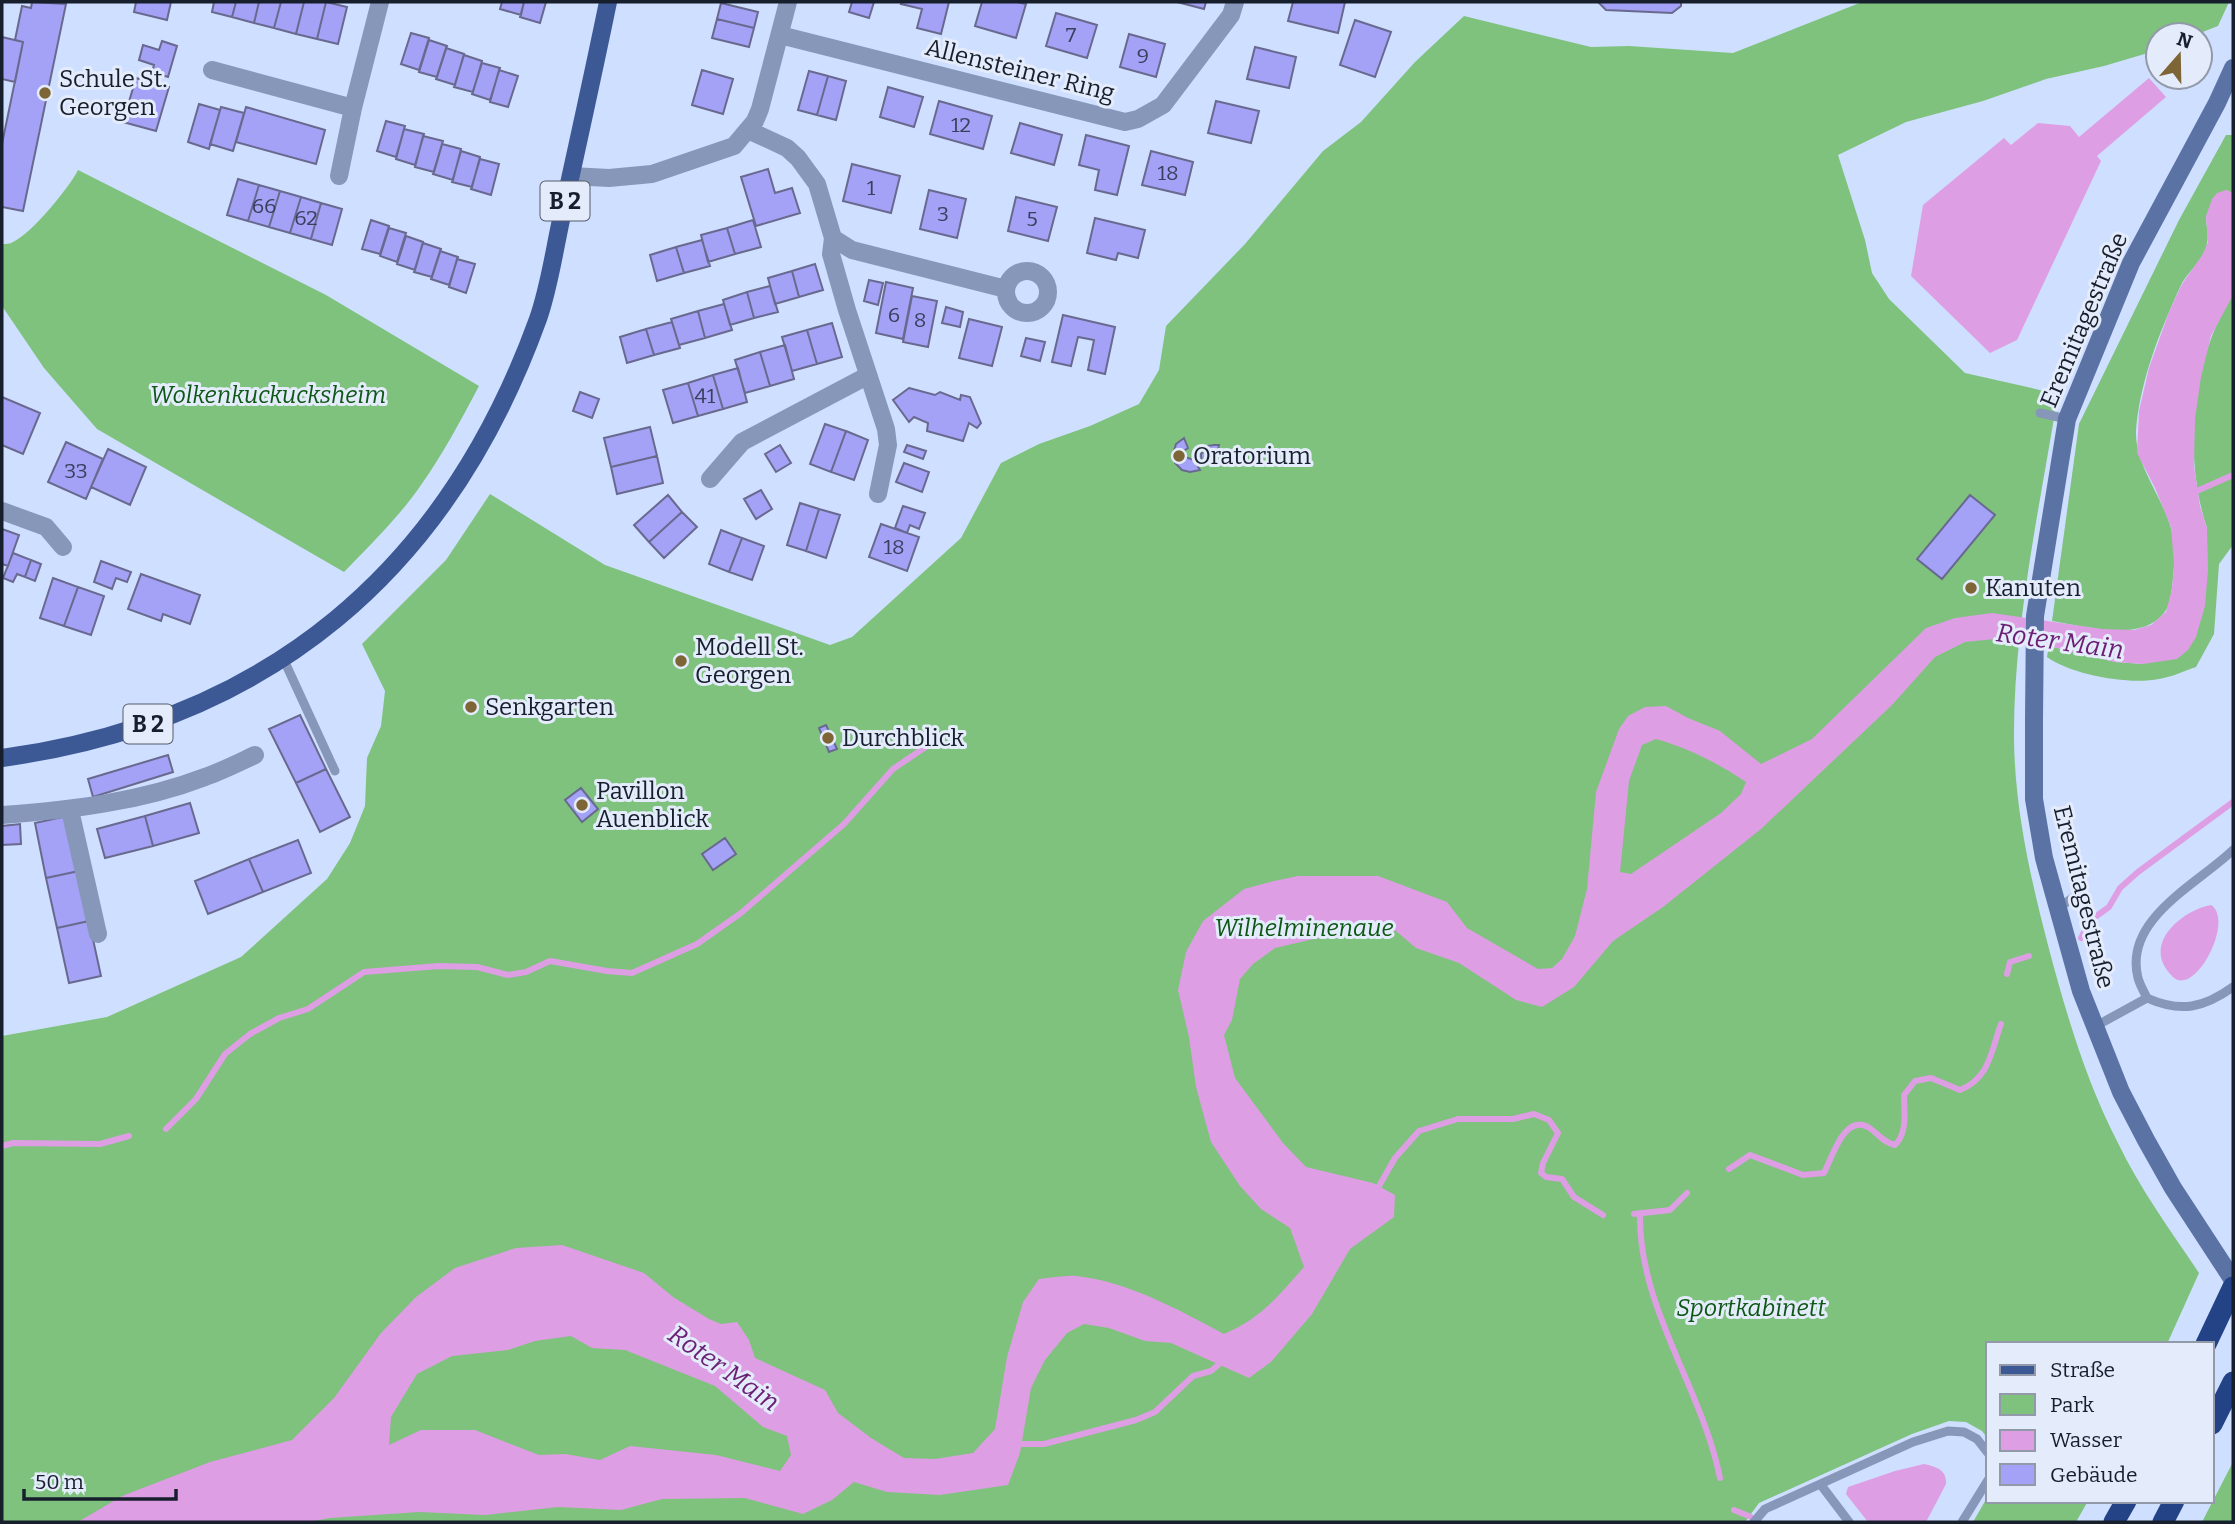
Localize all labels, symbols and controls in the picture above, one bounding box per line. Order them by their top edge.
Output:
north arrow [2144,21,2214,91]
house number: 7 [1066,22,1077,48]
text: N [2174,27,2196,54]
street label: Allensteiner Ring [923,33,1117,107]
house number: 9 [1137,43,1149,69]
place label: Schule St. Georgen [59,65,167,121]
marker: Schule St. Georgen [37,85,53,101]
house number: 12 [951,112,971,138]
house number: 18 [1157,160,1179,186]
house number: 1 [867,175,876,201]
road number: B 2 [540,182,590,220]
house number: 66 [252,193,276,219]
house number: 3 [937,201,949,227]
house number: 62 [294,205,318,231]
house number: 5 [1026,206,1038,232]
street label: Eremitagestraße [2035,228,2133,412]
house number: 6 [888,302,900,328]
house number: 8 [914,307,926,333]
park label: Wolkenkuckucksheim [150,381,386,409]
house number: 41 [695,383,716,409]
place label: Oratorium [1193,442,1311,470]
marker: Oratorium [1171,448,1187,464]
house number: 33 [64,458,88,484]
house number: 18 [883,534,905,560]
place label: Kanuten [1985,574,2081,602]
marker: Kanuten [1963,580,1979,596]
water label: Roter Main [1994,617,2126,666]
place label: Modell St. Georgen [695,633,804,689]
marker: Modell St. Georgen [673,653,689,669]
place label: Senkgarten [485,693,614,721]
marker: Senkgarten [463,699,479,715]
road number: B 2 [124,704,172,744]
place label: Durchblick [842,724,965,752]
marker: Durchblick [820,730,836,746]
place label: Pavillon Auenblick [596,777,709,833]
marker: Pavillon Auenblick [574,797,590,813]
street label: Eremitagestraße [2048,803,2120,991]
park label: Wilhelminenaue [1214,914,1394,942]
park label: Sportkabinett [1676,1294,1826,1322]
water label: Roter Main [662,1319,785,1418]
legend [1986,1342,2214,1503]
text: Straße [2050,1357,2115,1383]
text: Park [2050,1392,2094,1418]
text: Wasser [2050,1427,2122,1453]
scale bar [24,1458,177,1502]
text: Gebäude [2050,1462,2138,1488]
text: 50 m [35,1469,84,1495]

